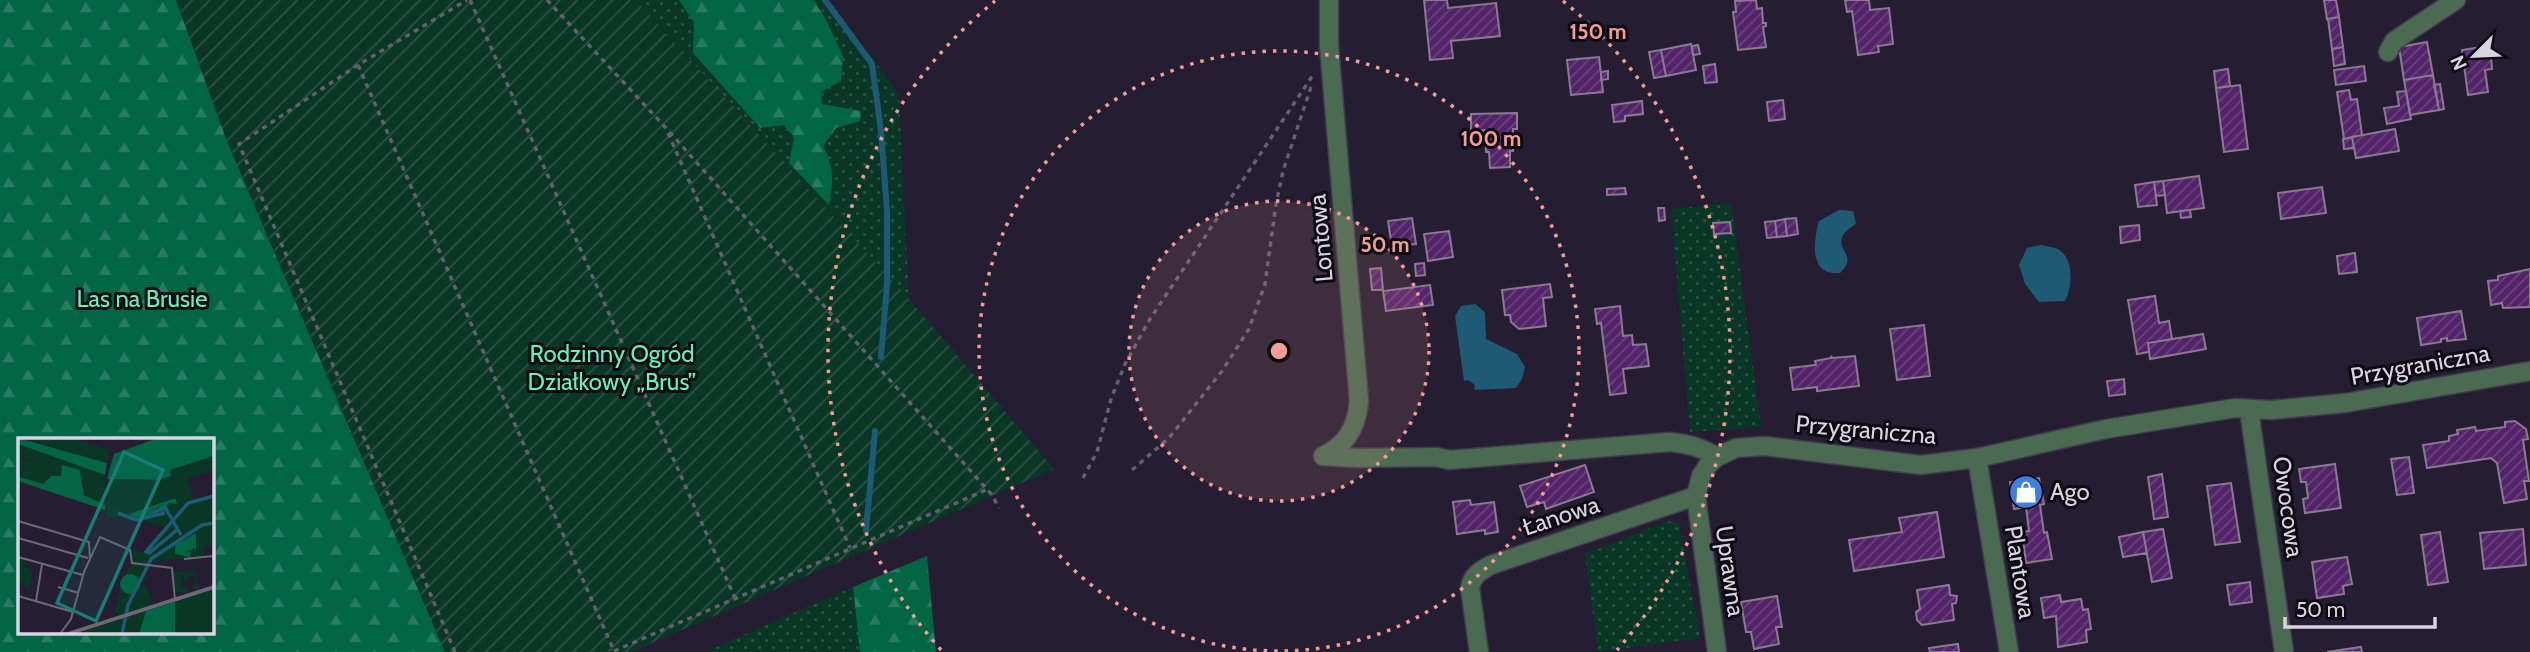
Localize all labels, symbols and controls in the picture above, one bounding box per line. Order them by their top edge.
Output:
text: 150 m [1570,19,1626,44]
north arrow [2439,21,2509,91]
text: N [2446,52,2472,74]
text: 100 m [1461,126,1521,151]
street label: Lontowa [1302,192,1339,283]
text: 50 m [1360,232,1410,257]
park label: Las na Brusie [77,284,207,313]
street label: Przygraniczna [2348,338,2492,391]
park label: Rodzinny Ogród Działkowy „Brus” [528,339,696,396]
centre of rings [1267,339,1291,363]
street label: Przygraniczna [1795,409,1938,450]
inset map [18,438,214,634]
street label: Owocowa [2267,455,2310,560]
shop icon: Ago [2007,473,2045,511]
place label: Ago [2050,477,2090,506]
street label: Łanowa [1519,489,1603,542]
street label: Plantowa [1999,523,2042,621]
street label: Uprawna [1710,524,1751,619]
scale bar [2285,586,2436,630]
text: 50 m [2296,597,2345,622]

